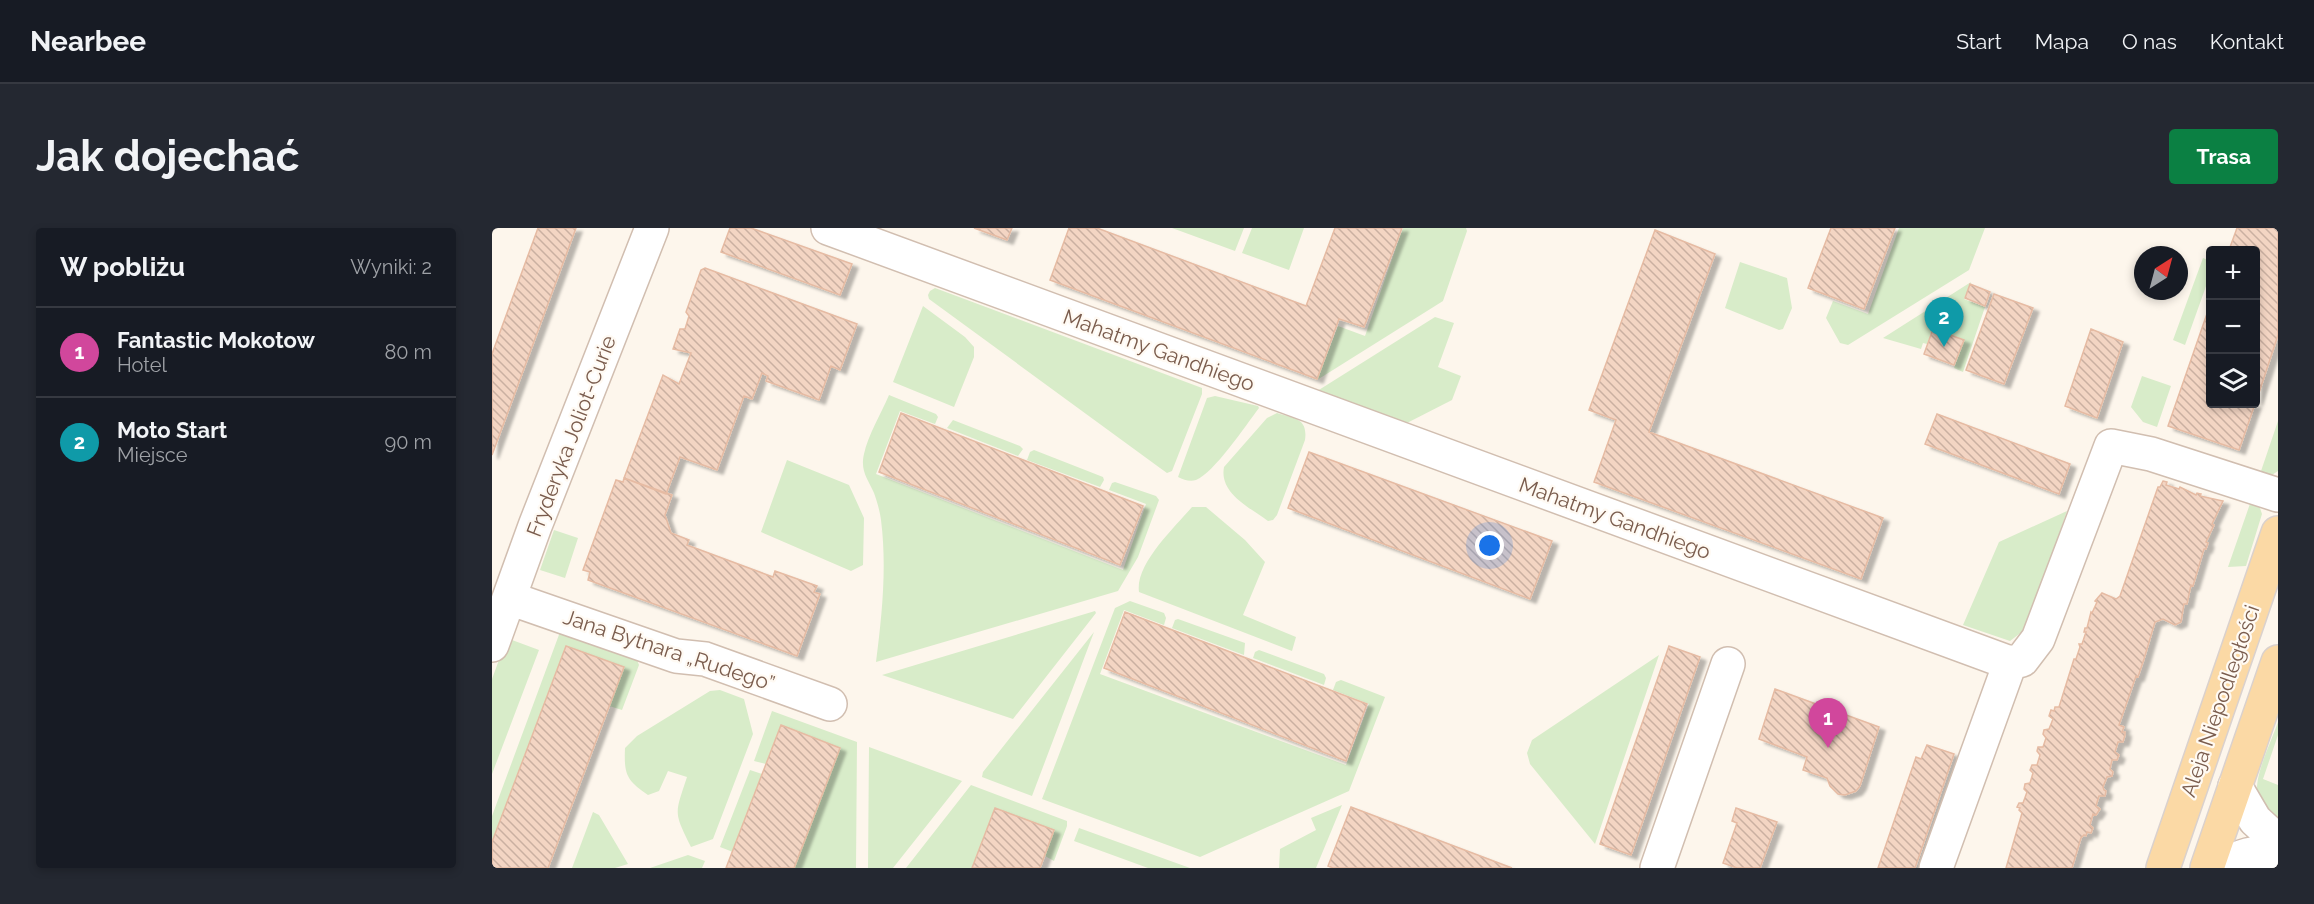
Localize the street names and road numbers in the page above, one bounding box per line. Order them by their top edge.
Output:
street label: Mahatmy Gandhiego [1060,304,1258,396]
street label: Fryderyka Joliot-Curie [521,332,621,540]
street label: Mahatmy Gandhiego [1516,472,1714,564]
street label: Aleja Niepodległości [2175,602,2265,800]
street label: Jana Bytnara „Rudego” [560,604,778,696]

